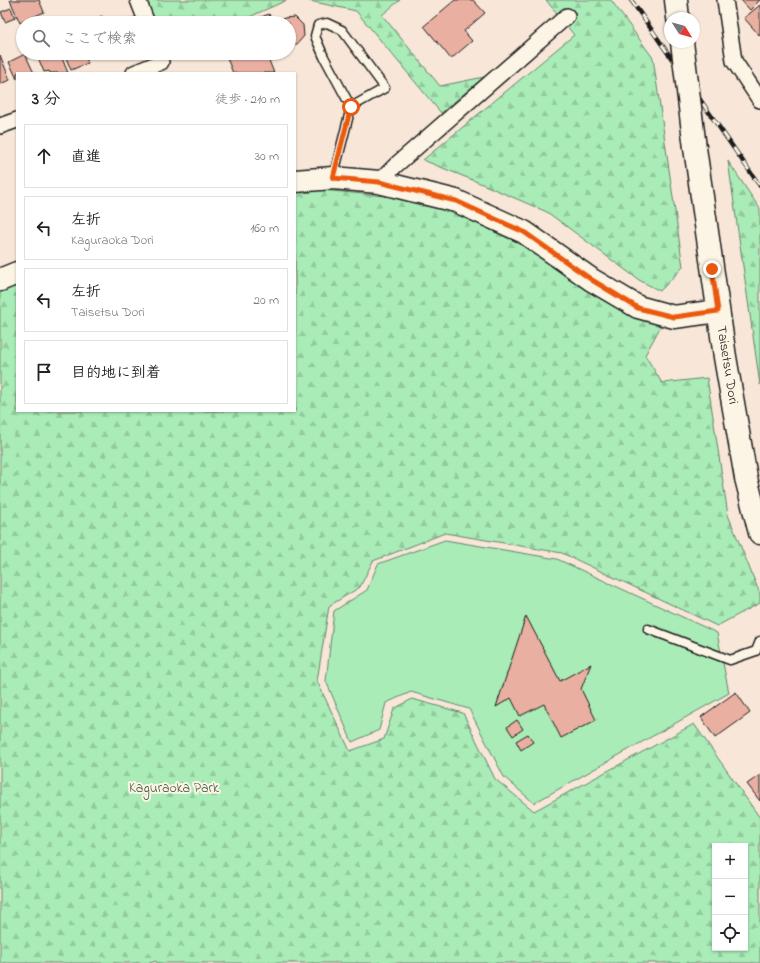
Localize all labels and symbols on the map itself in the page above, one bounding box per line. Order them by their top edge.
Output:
north arrow [664,12,700,48]
route start [342,98,360,116]
route end [703,260,721,278]
street label: Taisetsu Dori [710,324,744,406]
park label: Kaguraoka Park [129,778,220,800]

